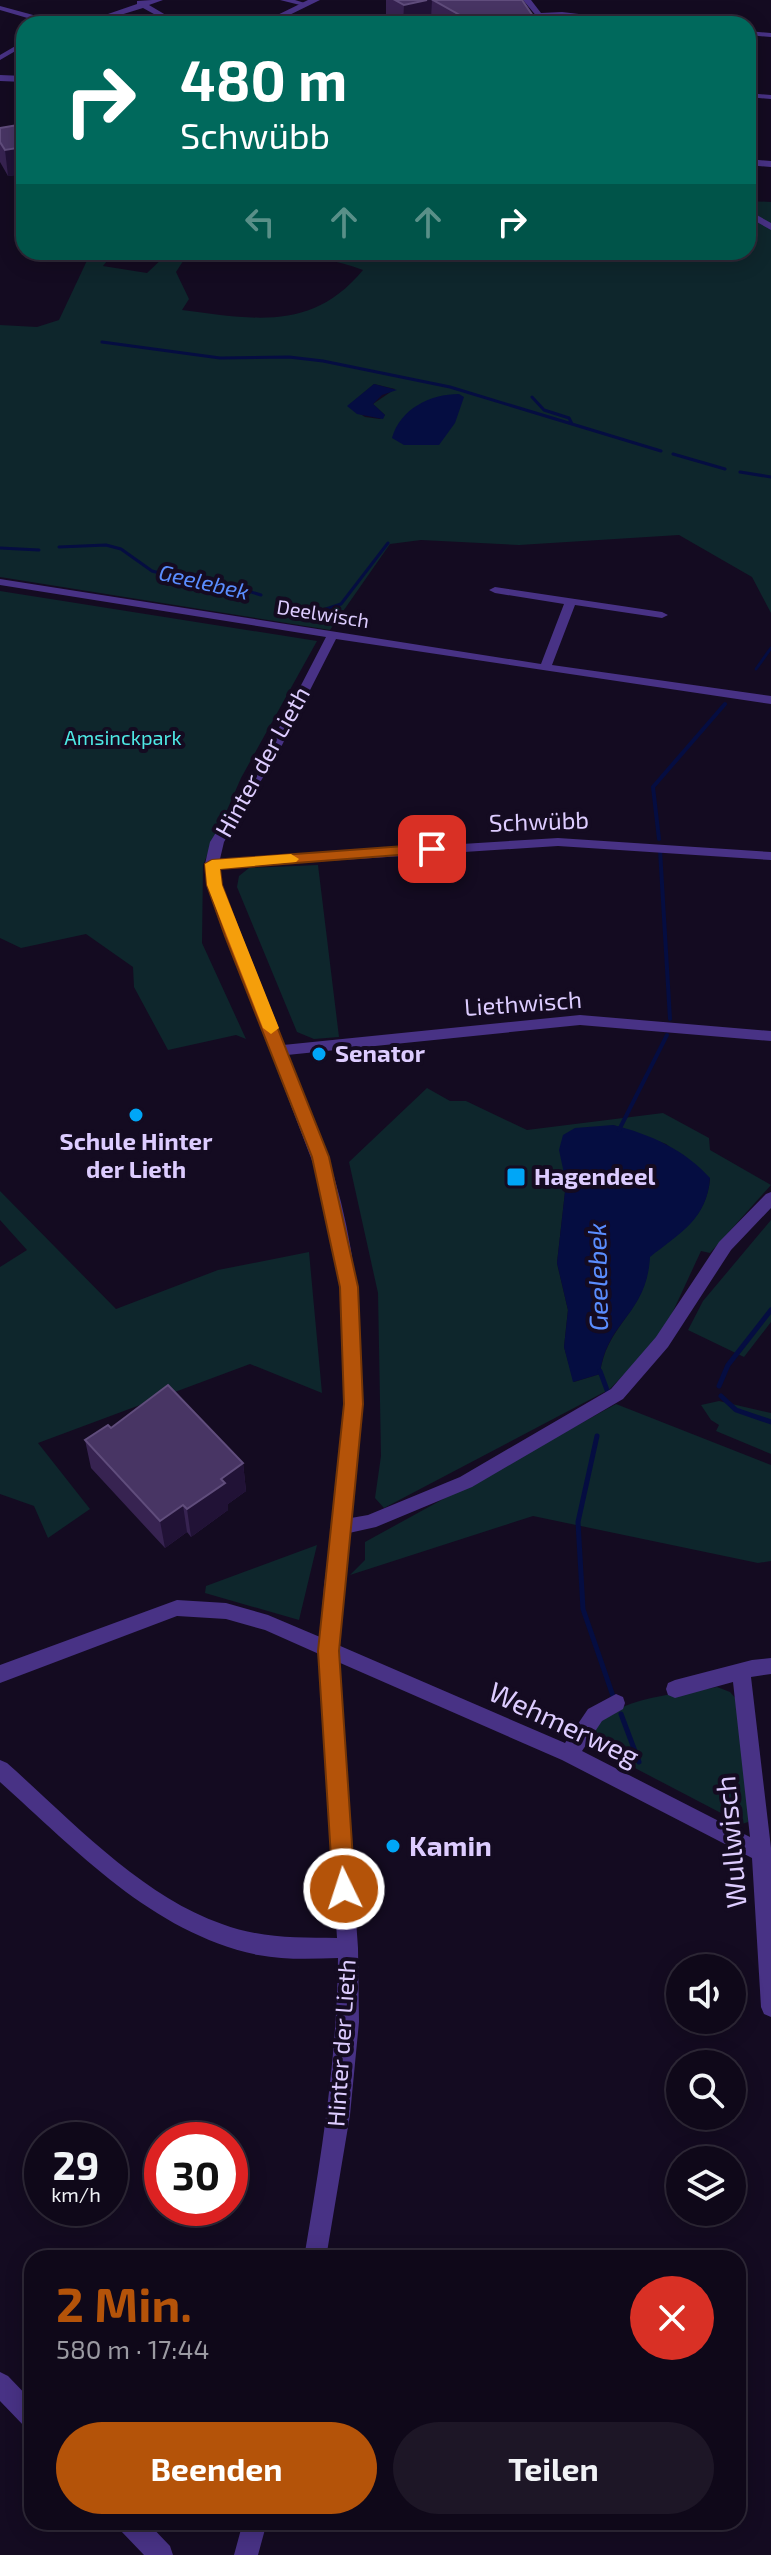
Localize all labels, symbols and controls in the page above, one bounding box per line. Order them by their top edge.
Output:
text: 480 m [180,45,347,112]
icon: right [48,48,152,152]
text: Schwübb [180,113,330,156]
icon: left [238,200,282,244]
icon: ahead [322,200,366,244]
icon: ahead [406,200,450,244]
icon: right [490,200,534,244]
water label: Geelebek [157,558,252,604]
street label: Deelwisch [275,594,371,632]
street label: Hinter der Lieth [208,681,315,842]
park label: Amsinckpark [64,725,182,749]
street label: Schwübb [488,804,589,837]
pin [398,815,466,883]
icon: arrive [410,827,454,871]
street label: Liethwisch [463,984,583,1021]
place label: Senator [335,1038,426,1067]
marker: Senator [310,1045,328,1063]
marker: Schule Hinter der Lieth [127,1106,145,1124]
place label: Schule Hinter der Lieth [60,1126,213,1183]
place label: Hagendeel [534,1161,655,1190]
marker: Hagendeel [505,1166,527,1188]
water label: Geelebek [580,1223,613,1331]
street label: Wehmerweg [484,1673,645,1773]
street label: Wullwisch [707,1775,753,1910]
place label: Kamin [409,1828,492,1862]
marker: Kamin [384,1837,402,1855]
position arrow [302,1847,386,1931]
map controls [666,1954,746,2226]
button: sound [666,1954,746,2034]
street label: Hinter der Lieth [320,1958,361,2128]
button: search [666,2050,746,2130]
speed limit sign: 30 [144,2122,248,2226]
text: 29 [53,2140,99,2188]
button: layers [666,2146,746,2226]
text: km/h [51,2182,101,2206]
text: 2 Min. [56,2274,192,2332]
button: close [630,2276,714,2360]
text: 580 m · 17:44 [56,2333,209,2364]
button: Beenden [56,2422,377,2514]
button: Teilen [393,2422,714,2514]

